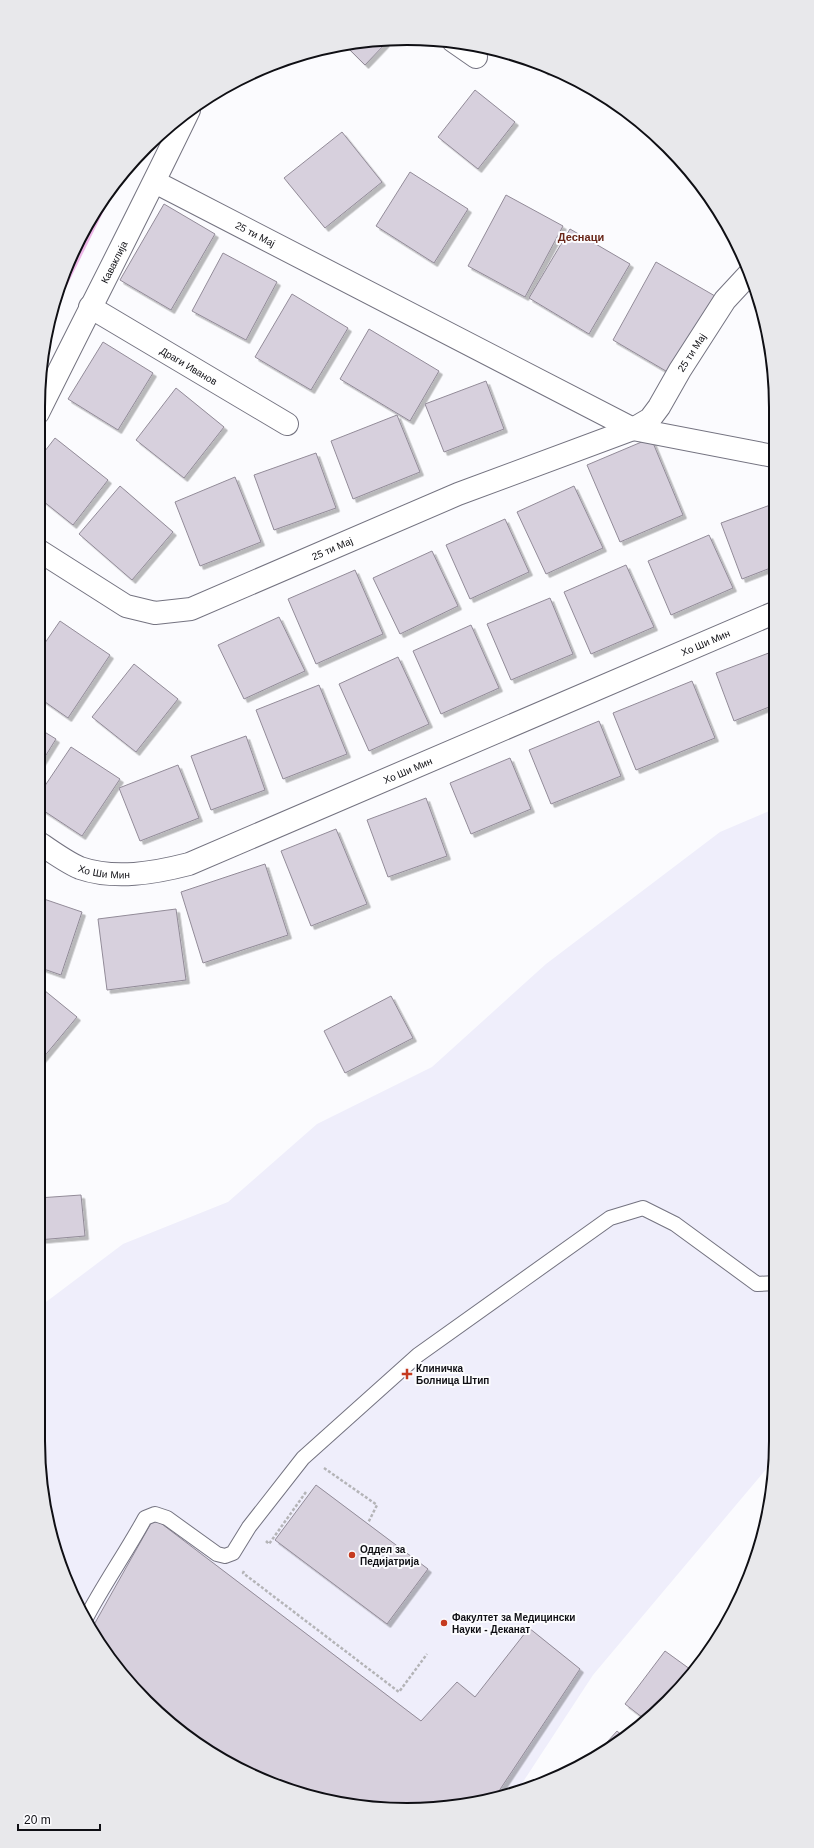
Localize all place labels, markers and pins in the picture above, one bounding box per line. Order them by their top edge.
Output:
place label: Клиничка Болница Штип [416,1363,489,1386]
marker: Клиничка Болница Штип [401,1368,413,1380]
place label: Оддел за Педијатрија [360,1544,420,1567]
marker: Оддел за Педијатрија [347,1550,357,1560]
place label: Факултет за Медицински Науки - Деканат [452,1612,576,1635]
marker: Факултет за Медицински Науки - Деканат [439,1618,449,1628]

